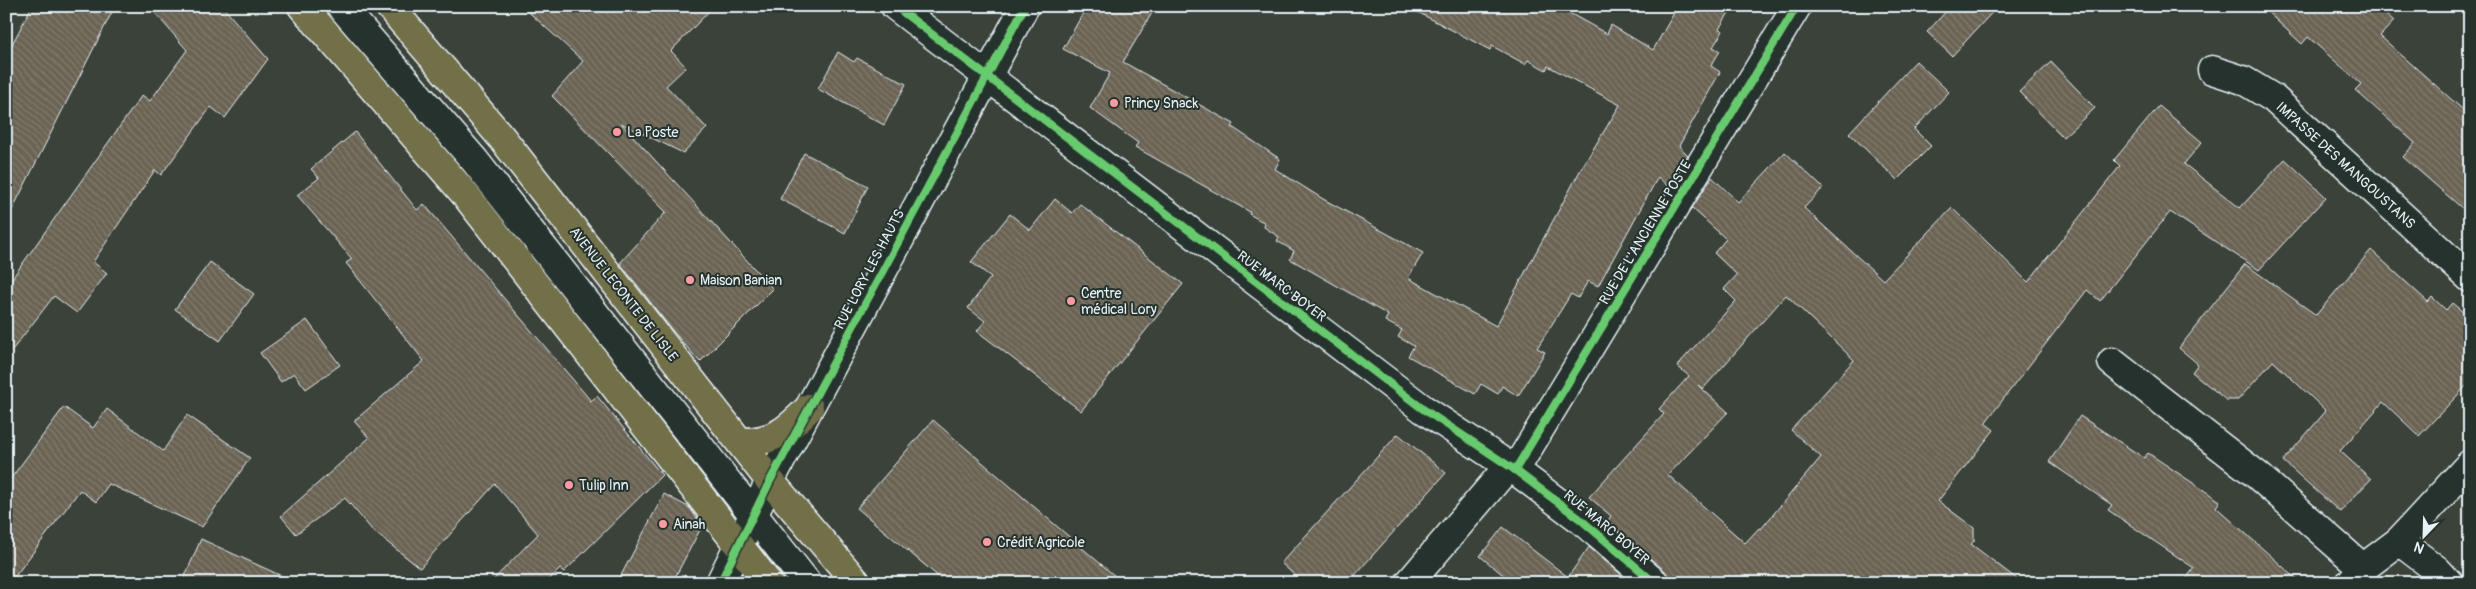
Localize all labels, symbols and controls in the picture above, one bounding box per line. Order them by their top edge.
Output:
place label: Princy Snack [1124,95,1199,112]
marker: Princy Snack [1108,97,1120,109]
street label: IMPASSE DES MANGOUSTANS [2273,98,2419,232]
place label: La Poste [627,124,679,141]
marker: La Poste [611,126,623,138]
street label: RUE DE L'ANCIENNE POSTE [1596,157,1695,307]
street label: RUE LORY LES HAUTS [831,206,908,332]
street label: AVENUE LECONTE DE LISLE [566,224,681,365]
street label: RUE MARC BOYER [1234,247,1330,325]
place label: Maison Banian [700,272,782,289]
marker: Maison Banian [684,274,696,286]
place label: Centre médical Lory [1081,285,1157,318]
marker: Centre médical Lory [1065,295,1077,307]
place label: Tulip Inn [579,477,629,494]
marker: Tulip Inn [563,479,575,491]
street label: RUE MARC BOYER [1560,486,1653,568]
north arrow [2398,512,2448,562]
place label: Ainah [673,516,705,533]
marker: Ainah [657,518,669,530]
place label: Crédit Agricole [997,534,1085,551]
marker: Crédit Agricole [981,536,993,548]
text: N [2411,538,2427,557]

